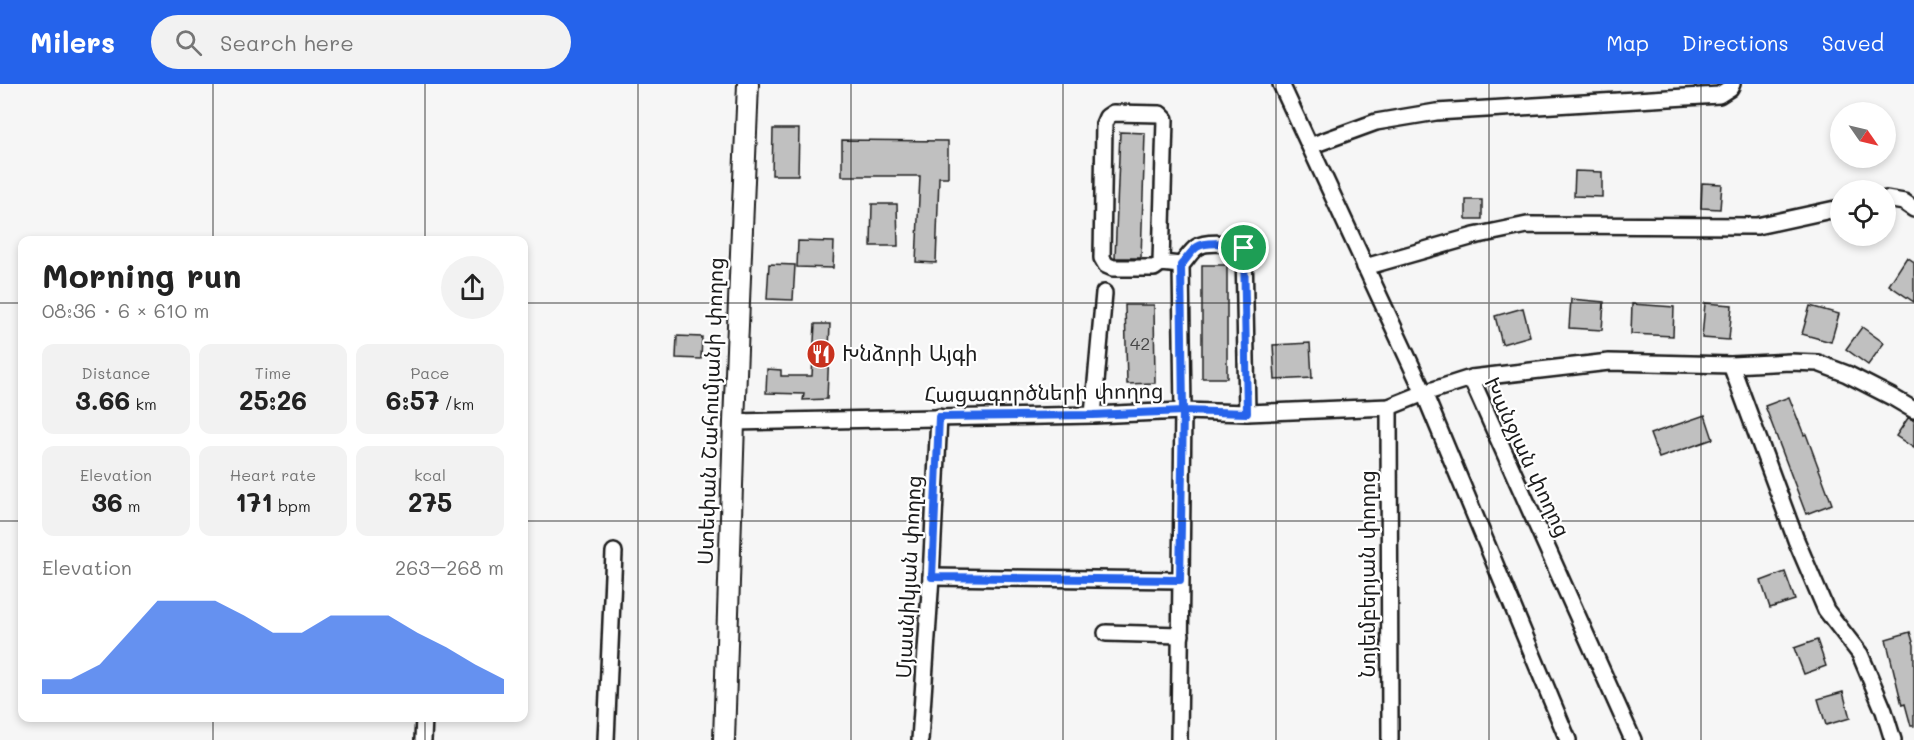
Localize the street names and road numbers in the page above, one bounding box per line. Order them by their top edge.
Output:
street label: Ստեփան Շահումյանի փողոց [691,257,728,565]
street label: Խանջյան փողոց [1479,372,1577,541]
street label: Հացագործների փողոց [924,376,1164,407]
street label: Նոյեմբերյան փողոց [1353,470,1380,678]
street label: Մյասնիկյան փողոց [889,474,926,679]

